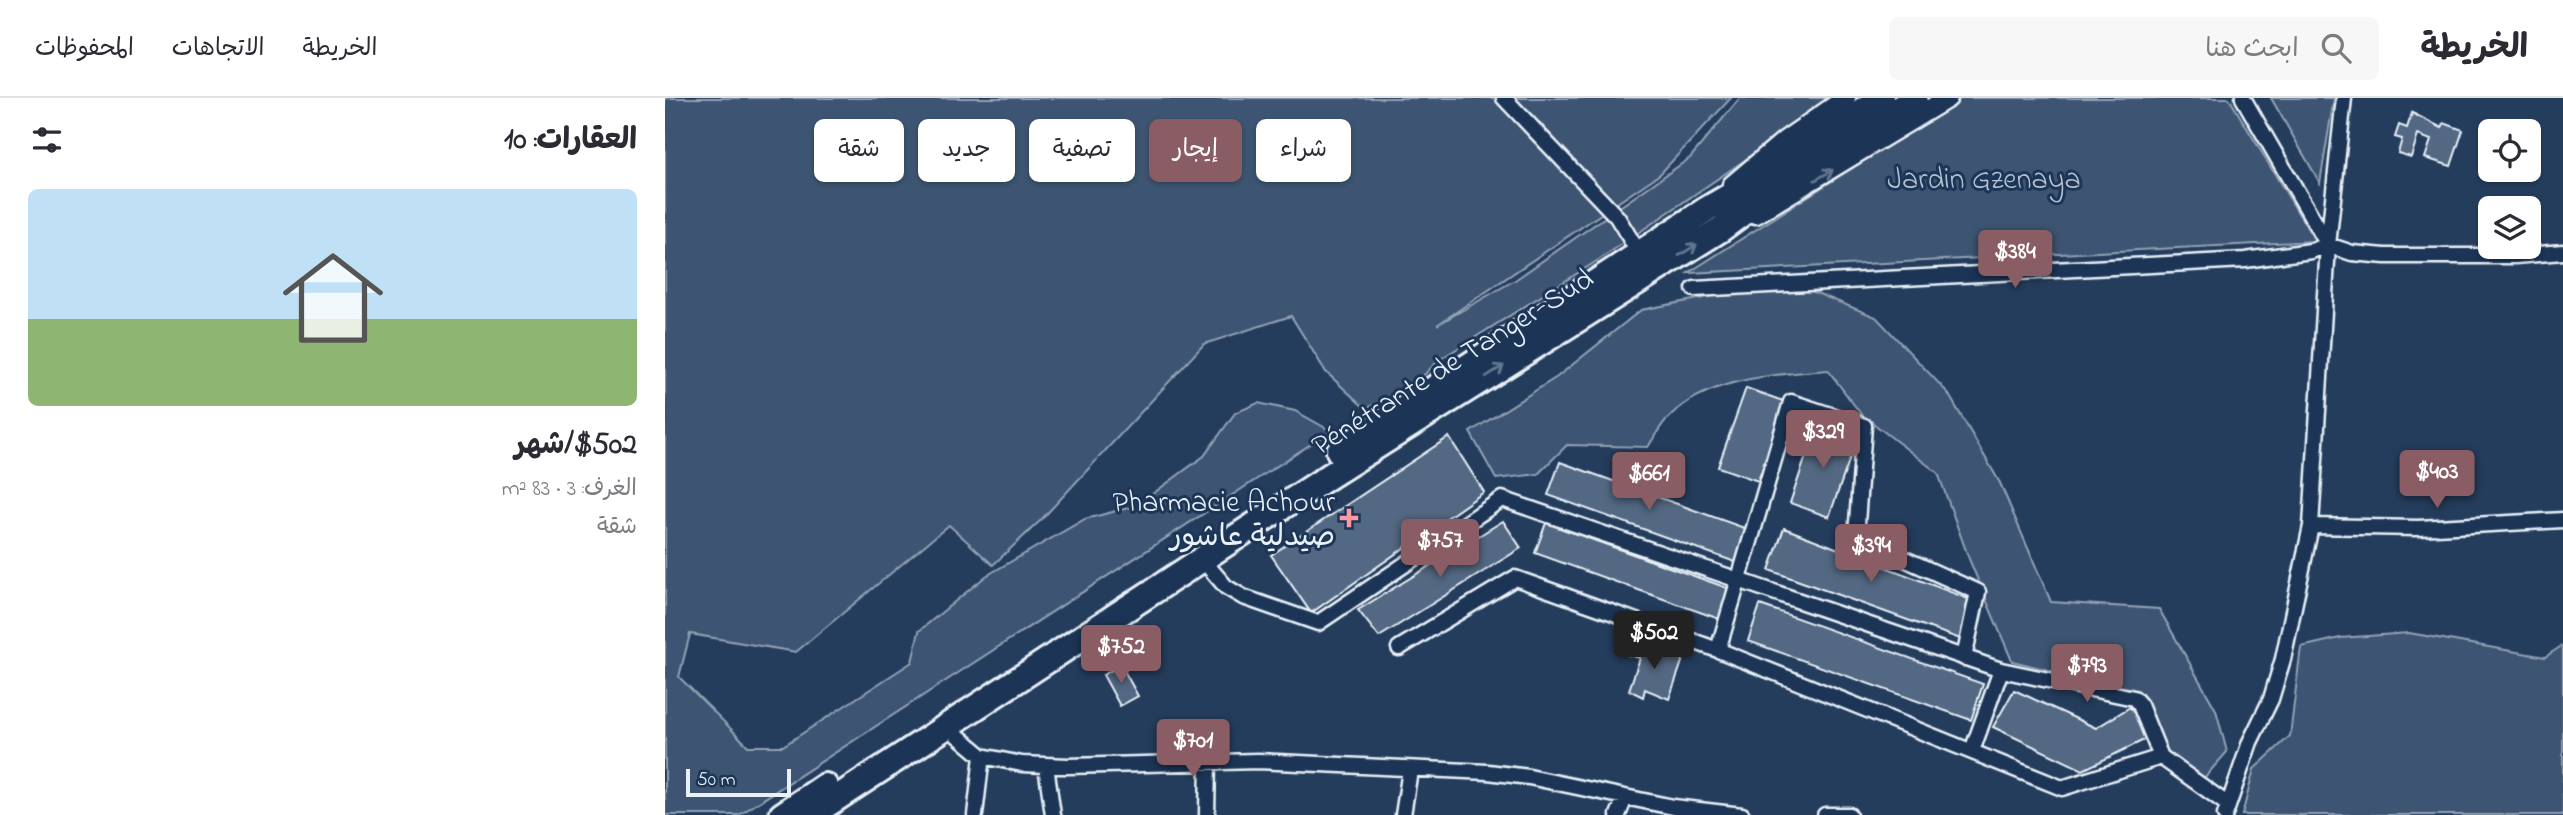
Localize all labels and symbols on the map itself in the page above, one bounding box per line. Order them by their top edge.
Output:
park label: Jardin Gzenaya [1887,159,2081,203]
one-way arrow [1814,167,1834,181]
pin: $384 [1974,230,2056,290]
one-way arrow [1677,242,1697,256]
street label: Pénétrante de Tanger-Sud [1304,259,1603,468]
one-way arrow [1485,364,1505,378]
pin: $329 [1782,410,1864,470]
pin: $403 [2396,450,2478,510]
pin: $661 [1608,452,1690,512]
place label: Pharmacie Achour صيدلية عاشور [1113,482,1336,560]
marker: Pharmacie Achour صيدلية عاشور [1341,510,1357,526]
pin: $757 [1399,519,1481,579]
pin: $394 [1830,524,1912,584]
pin: $502 [1613,612,1695,671]
pin: $752 [1080,626,1162,685]
pin: $793 [2046,644,2128,704]
pin: $701 [1152,720,1234,779]
scale bar [686,766,791,798]

